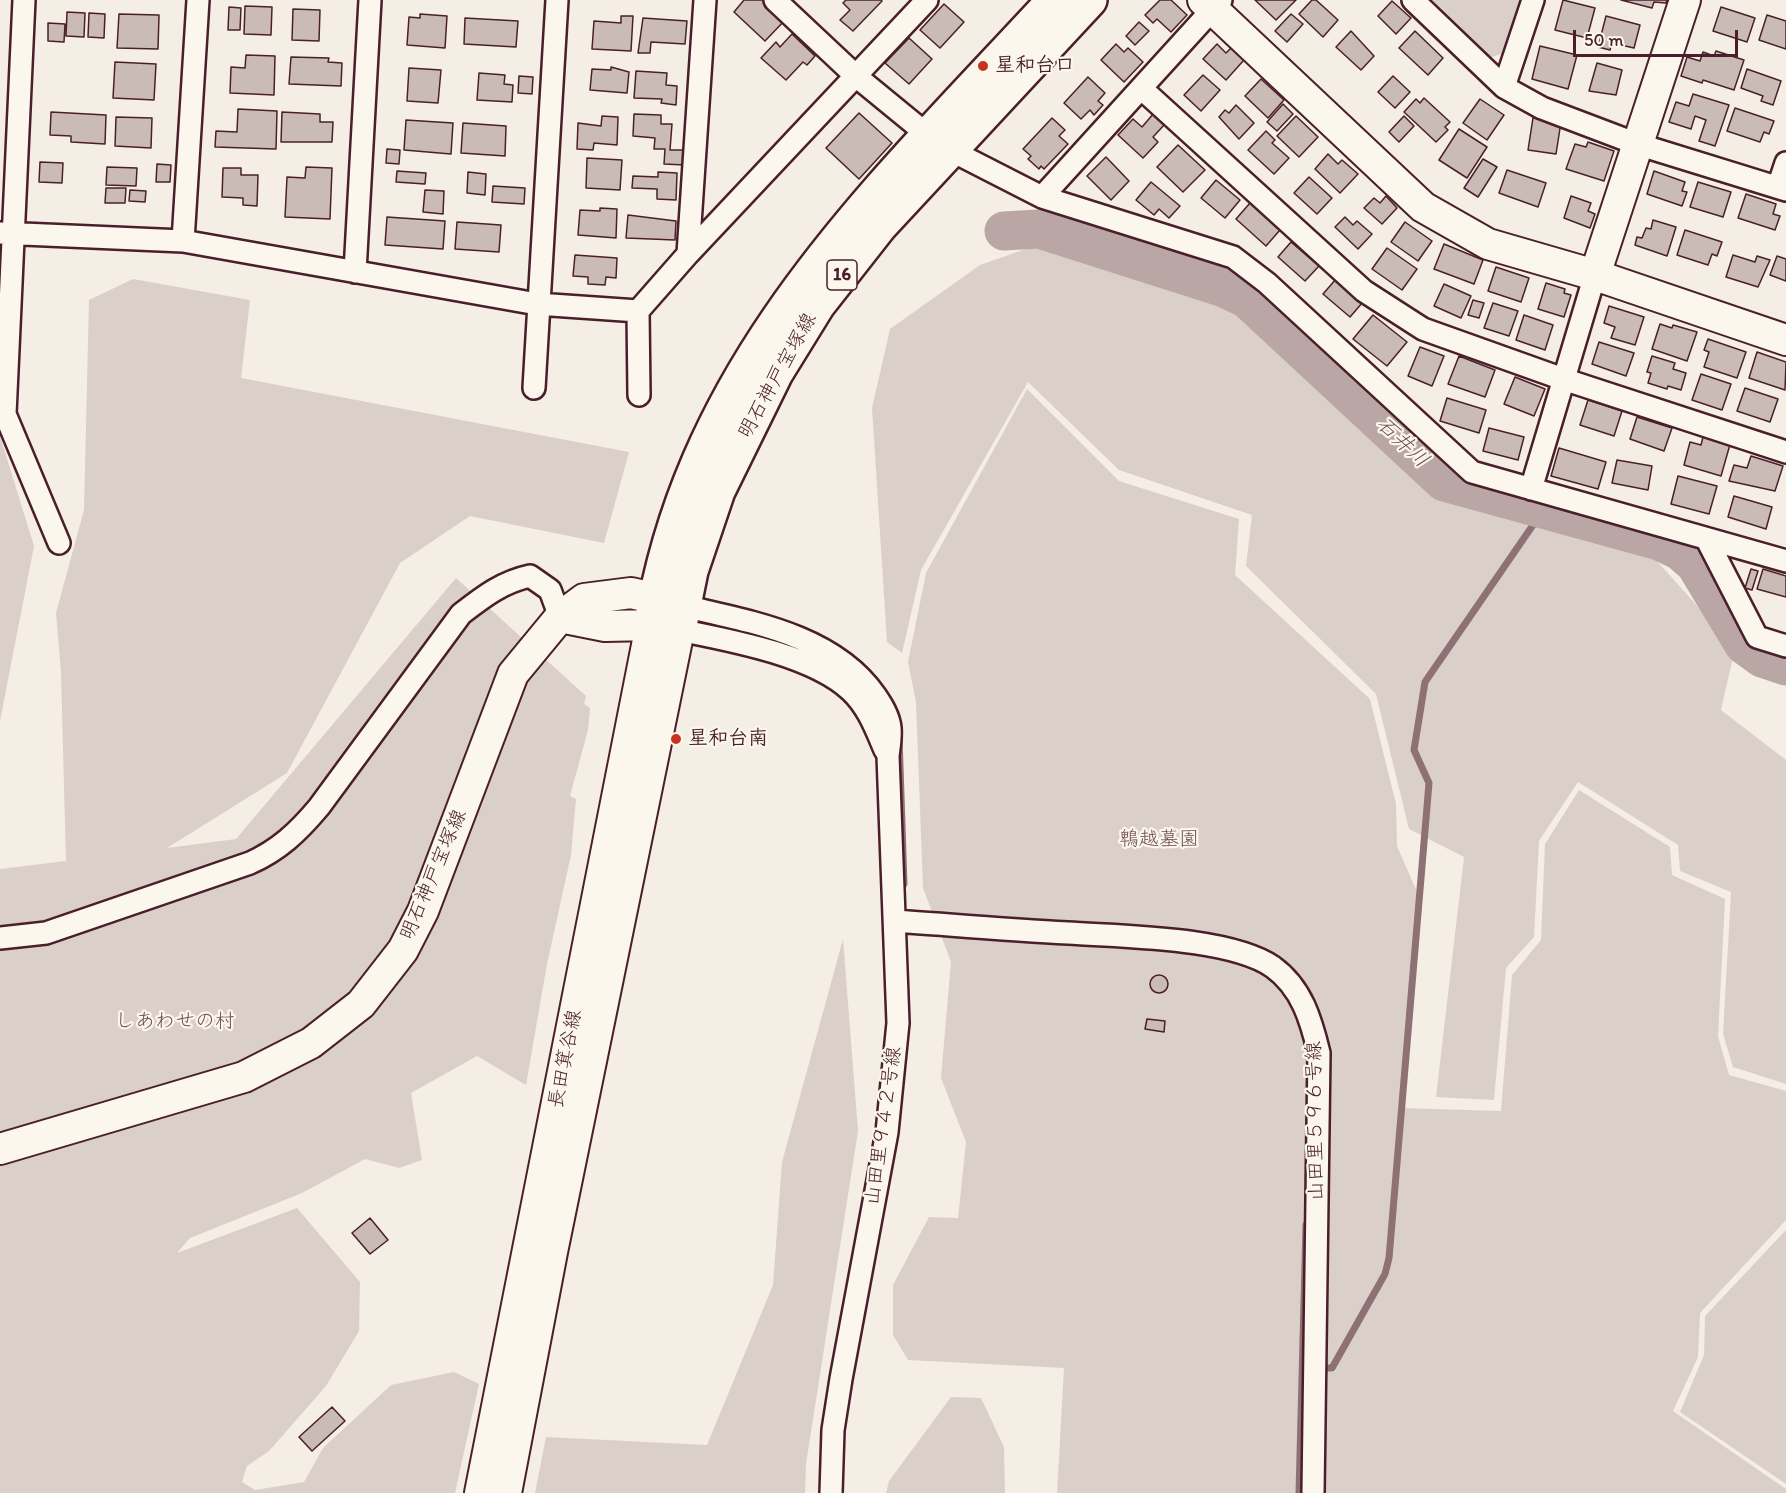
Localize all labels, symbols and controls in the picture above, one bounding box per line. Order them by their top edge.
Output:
scale bar [1576,18,1741,56]
text: 50 m [1584,29,1624,51]
place label: 星和台口 [995,54,1075,78]
marker: 星和台口 [976,59,990,73]
road number: 16 [827,260,857,290]
street label: 明石神戸宝塚線 [734,309,822,443]
water label: 石井川 [1370,412,1434,474]
place label: 星和台南 [688,727,768,751]
marker: 星和台南 [669,732,683,746]
street label: 明石神戸宝塚線 [396,806,472,944]
park label: 鵯越墓園 [1119,828,1199,852]
street label: 長田箕谷線 [545,1008,587,1110]
park label: しあわせの村 [115,1010,235,1034]
street label: 山田里５９６号線 [1303,1041,1329,1201]
street label: 山田里９４２号線 [861,1045,907,1207]

